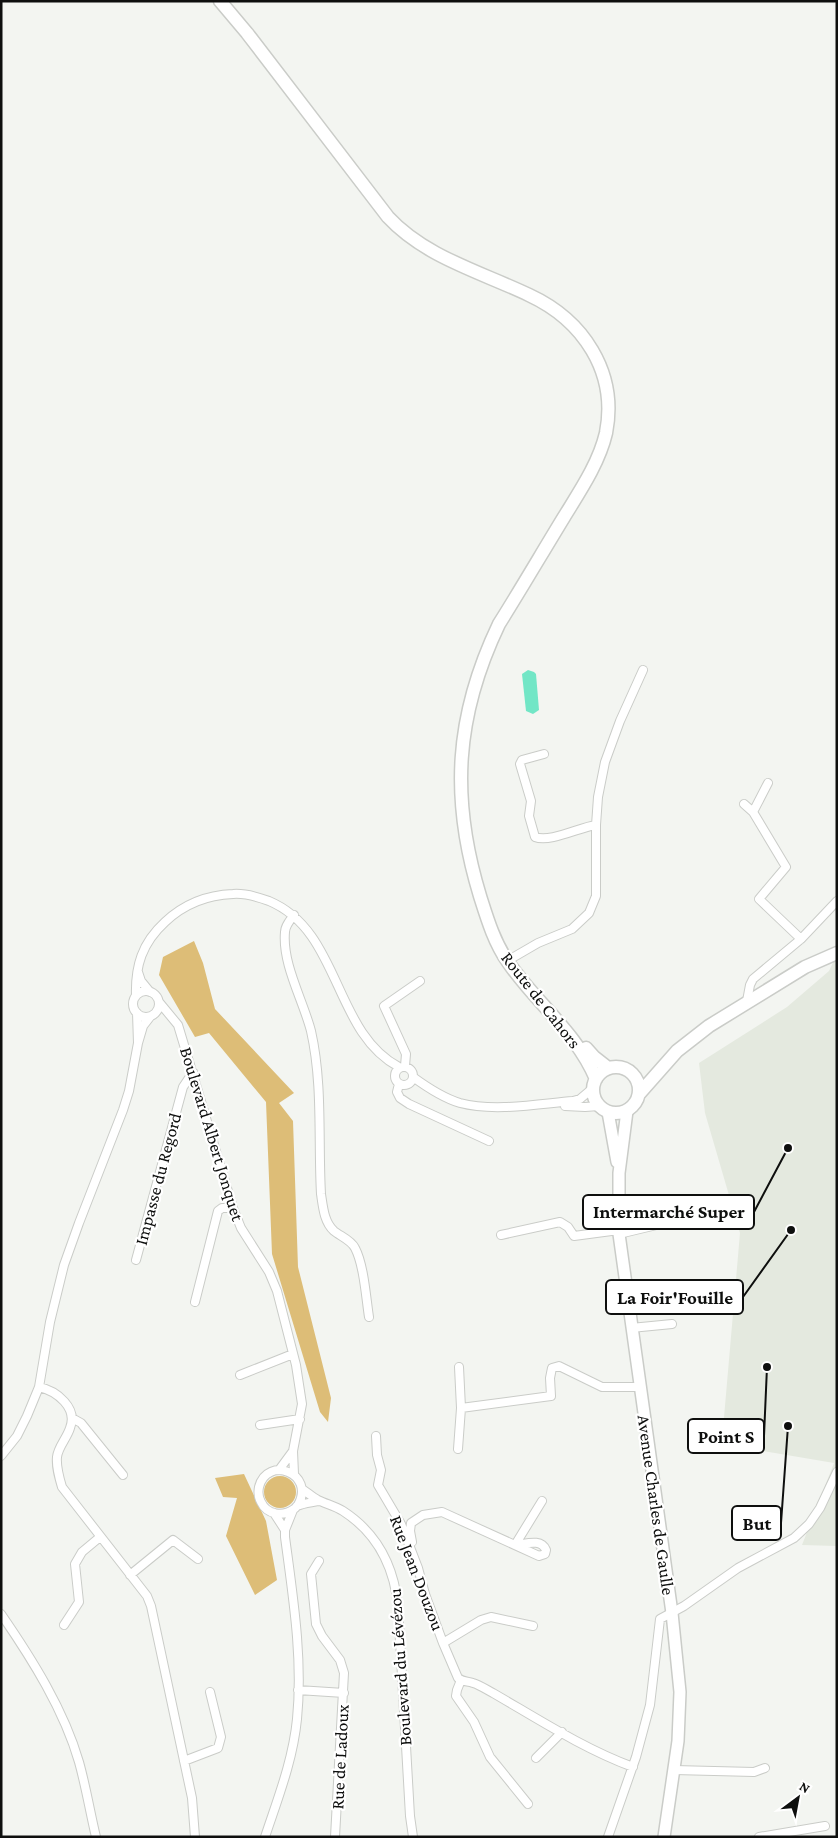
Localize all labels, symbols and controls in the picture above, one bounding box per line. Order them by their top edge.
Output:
street label: Route de Cahors [497,948,585,1052]
street label: Boulevard Albert Jonquet [176,1045,248,1224]
street label: Impasse du Regord [131,1110,185,1247]
callout: Intermarché Super [583,1195,754,1229]
text: Intermarché Super [593,1201,745,1222]
callout: La Foir'Fouille [606,1280,743,1314]
text: La Foir'Fouille [617,1287,733,1308]
street label: Avenue Charles de Gaulle [633,1414,679,1596]
callout: Point S [688,1419,764,1453]
text: Point S [698,1426,754,1447]
callout: But [732,1506,781,1540]
street label: Rue Jean Douzou [386,1513,448,1634]
text: But [743,1513,772,1534]
street label: Boulevard du Lévézou [384,1587,415,1746]
street label: Rue de Ladoux [327,1703,353,1810]
north arrow [773,1773,823,1823]
text: N [797,1778,814,1797]

